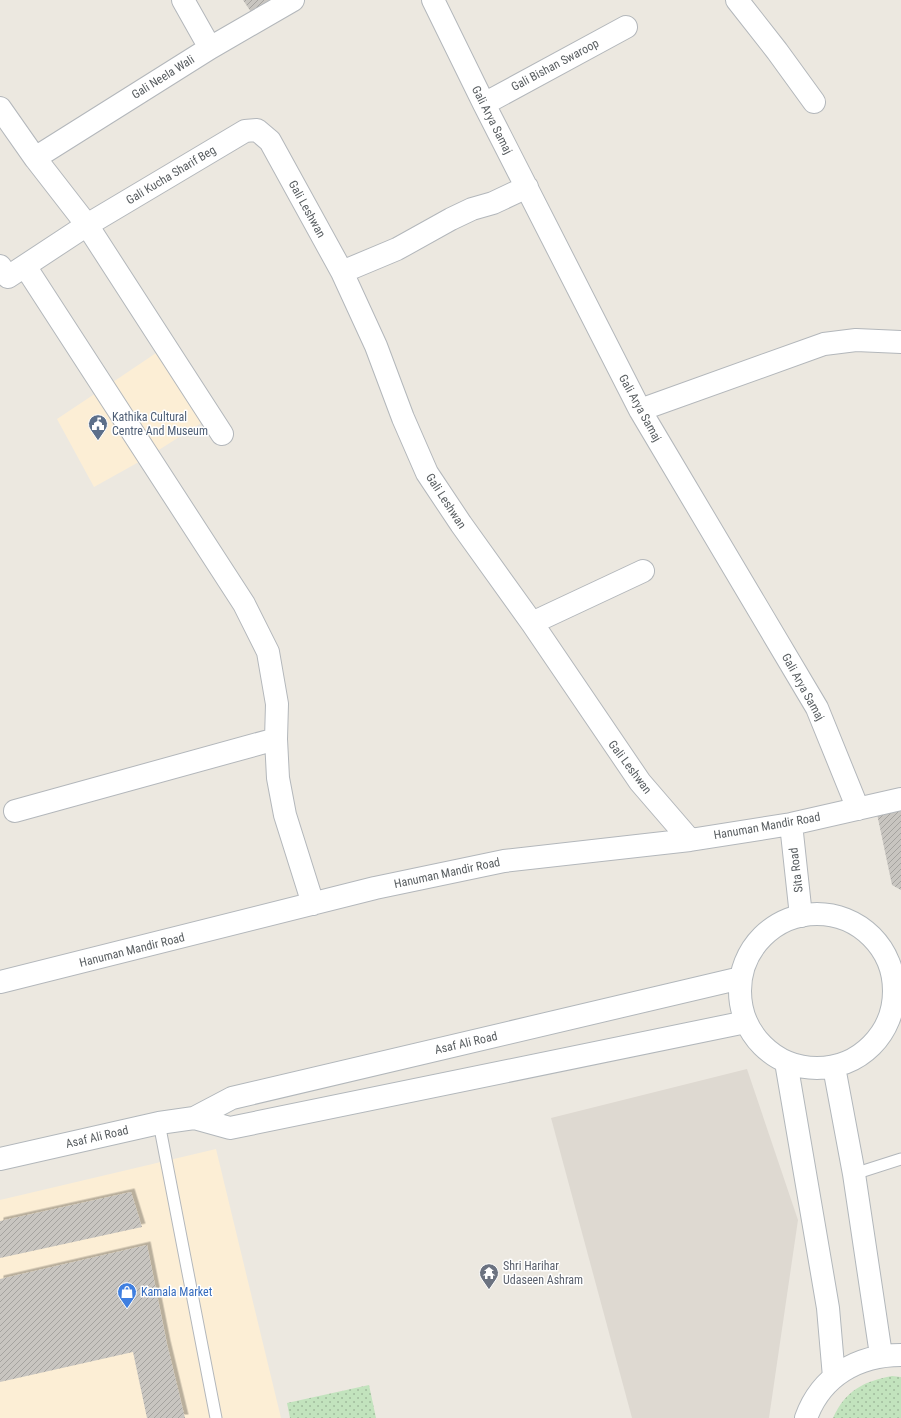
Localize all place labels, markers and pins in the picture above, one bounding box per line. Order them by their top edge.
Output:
place label: Kathika Cultural Centre And Museum [112,410,208,438]
public building icon: Kathika Cultural Centre And Museum [87,413,109,441]
place label: Shri Harihar Udaseen Ashram [503,1259,583,1287]
temple icon: Shri Harihar Udaseen Ashram [478,1262,500,1290]
shop icon: Kamala Market [116,1281,138,1309]
place label: Kamala Market [141,1285,213,1299]

